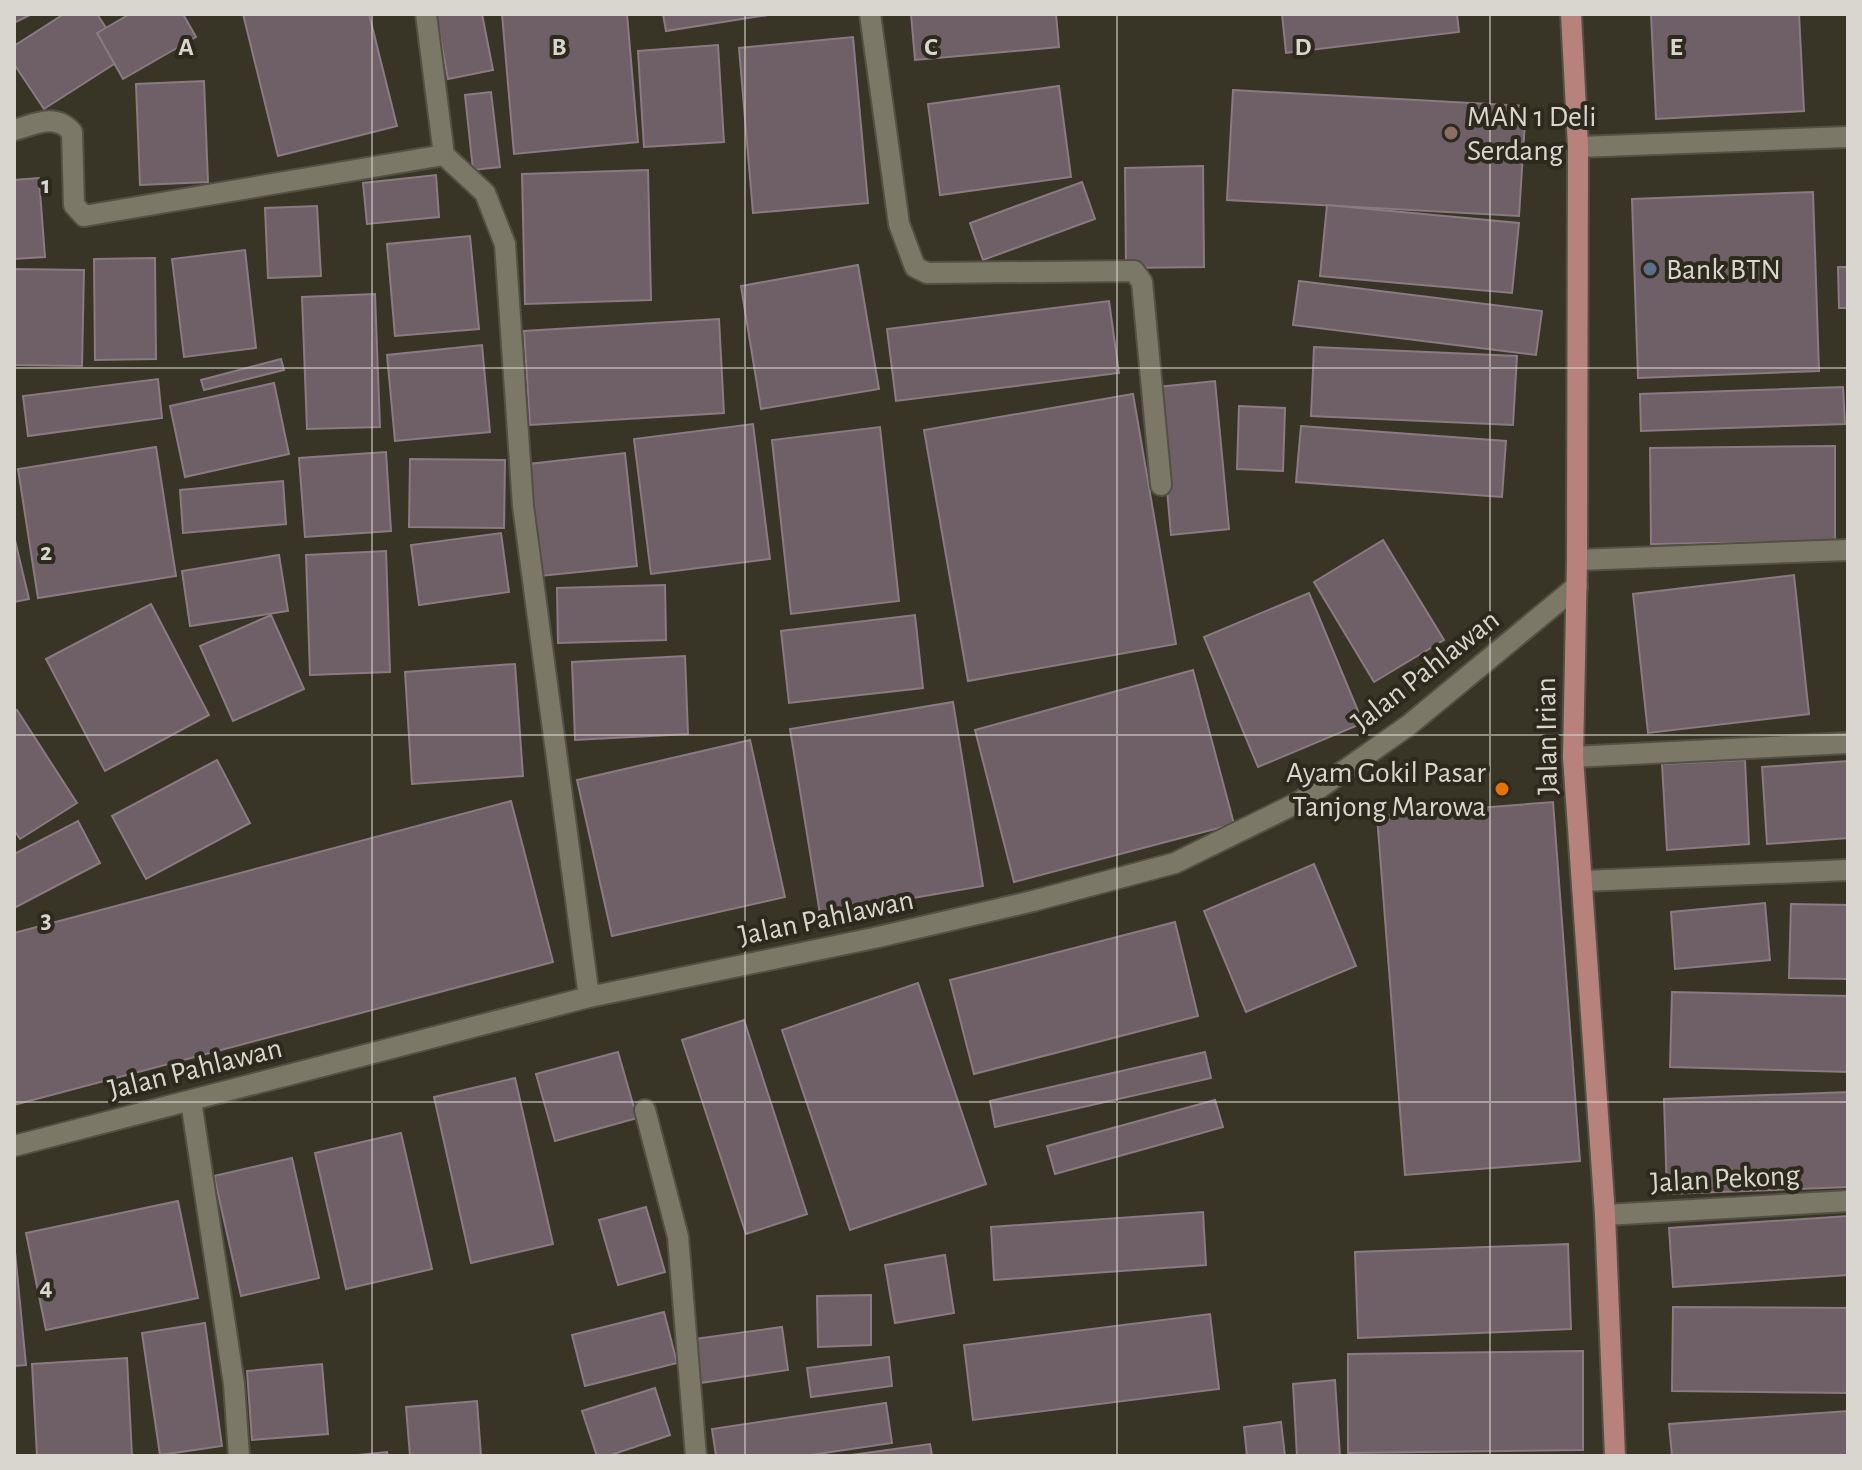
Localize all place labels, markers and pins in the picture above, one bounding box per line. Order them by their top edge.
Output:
place label: MAN 1 Deli Serdang [1467,102,1597,166]
marker: MAN 1 Deli Serdang [1442,124,1460,142]
place label: Bank BTN [1666,255,1781,285]
marker: Bank BTN [1641,260,1659,278]
place label: Ayam Gokil Pasar Tanjong Marowa [1286,758,1486,822]
marker: Ayam Gokil Pasar Tanjong Marowa [1493,780,1511,798]

